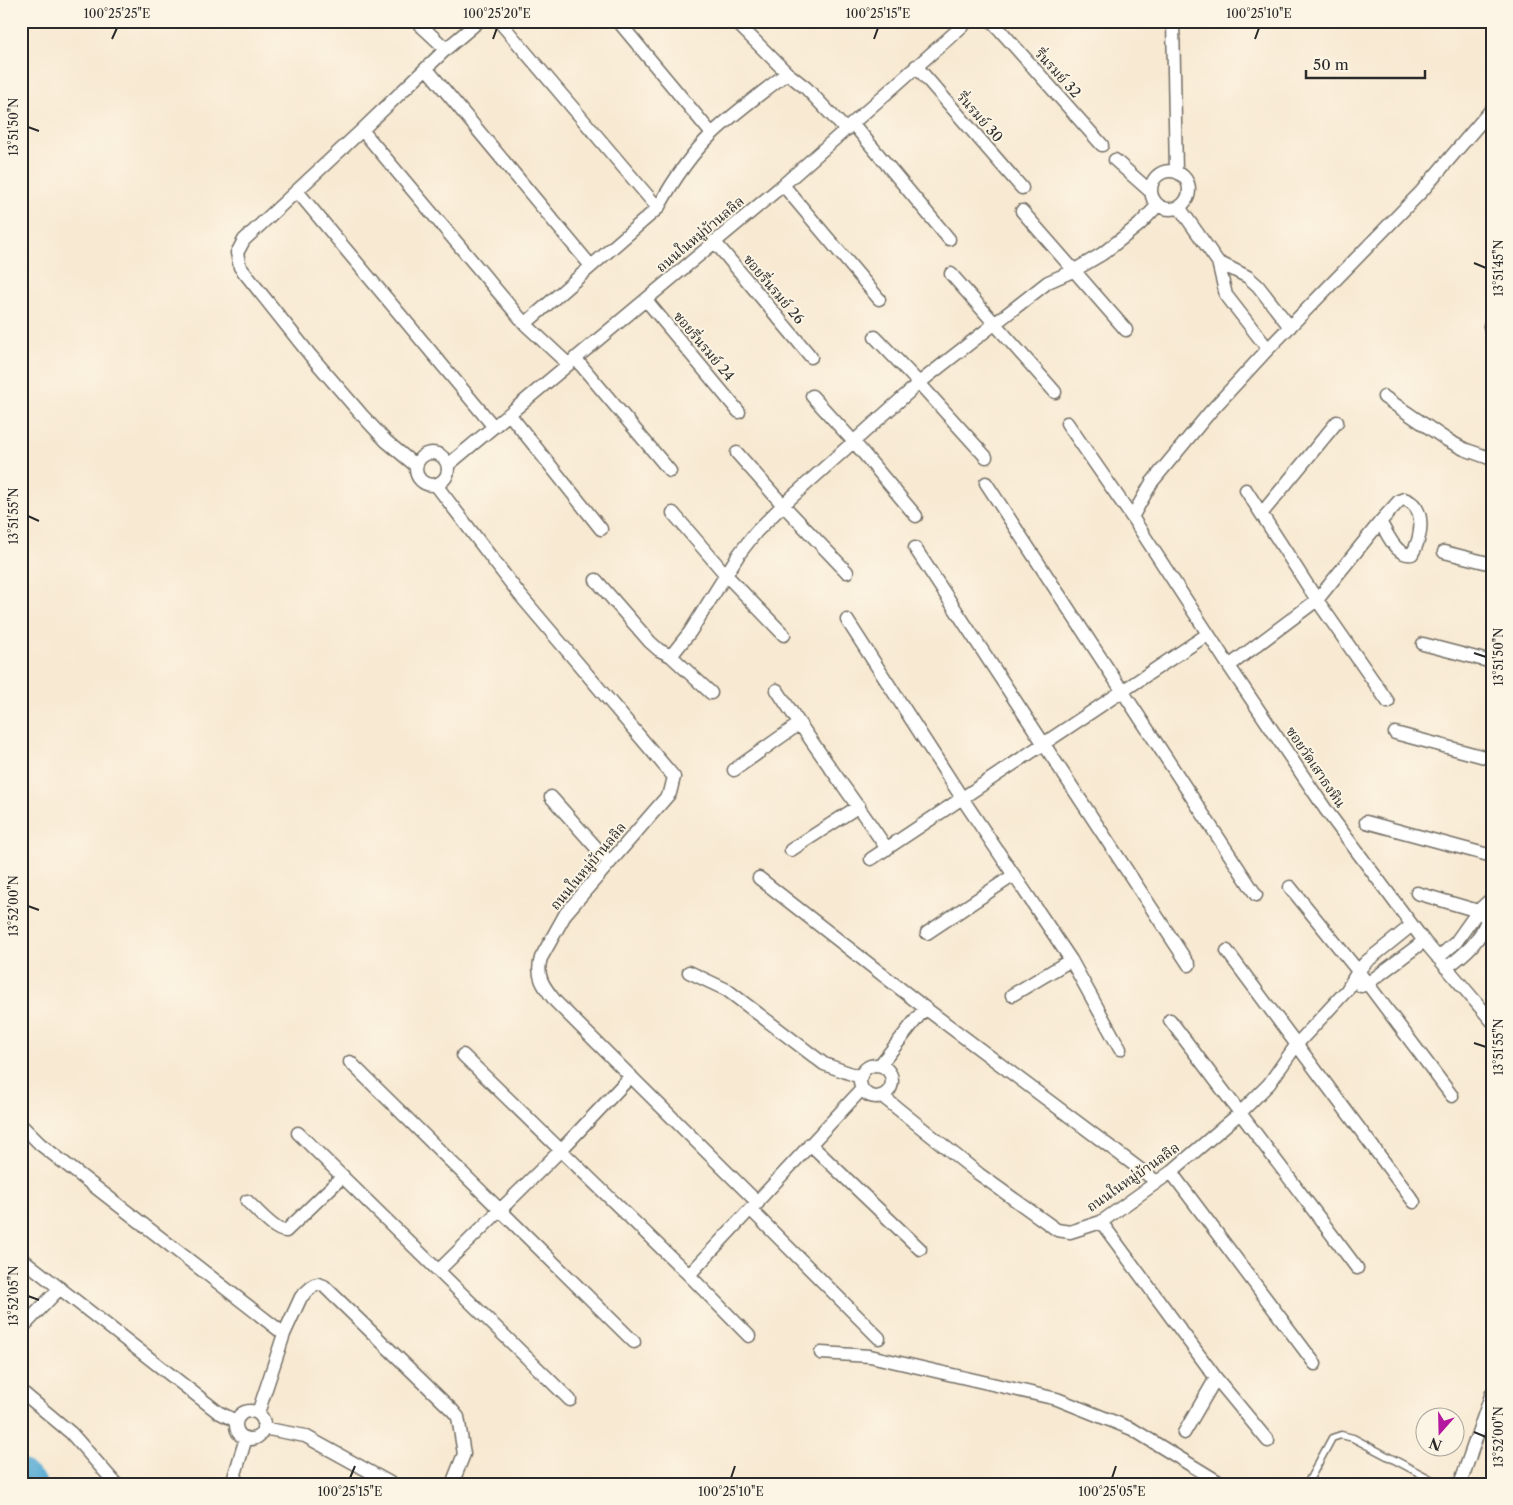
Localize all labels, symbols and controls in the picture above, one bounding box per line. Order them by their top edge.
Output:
text: 100°25'25"E [84,6,150,21]
text: 100°25'20"E [463,6,531,21]
text: 100°25'15"E [846,6,910,21]
text: 100°25'10"E [1226,6,1292,21]
street label: รื่นรมย์ 32 [1031,44,1086,101]
scale bar [1306,48,1424,80]
text: 50 m [1313,55,1349,74]
street label: รื่นรมย์ 30 [953,87,1008,146]
text: 13°51'50"N [6,98,21,156]
street label: ถนนในหมู่บ้านลลิล [652,191,748,276]
text: 13°51'45"N [1491,239,1506,296]
street label: ซอยรื่นรมย์ 26 [740,250,809,328]
street label: ซอยรื่นรมย์ 24 [670,307,739,385]
text: 13°51'55"N [6,487,21,545]
text: 13°51'50"N [1491,628,1506,686]
street label: ซอยวัดเสาธงหิน [1282,723,1350,811]
street label: ถนนในหมู่บ้านลลิล [545,818,630,914]
text: 13°52'00"N [6,875,21,937]
text: 13°51'55"N [1491,1018,1506,1076]
street label: ถนนในหมู่บ้านลลิล [1082,1137,1183,1216]
text: 13°52'05"N [6,1266,21,1326]
text: 13°52'00"N [1491,1406,1506,1468]
north arrow [1416,1408,1466,1458]
text: N [1427,1434,1444,1455]
text: 100°25'15"E [318,1484,382,1499]
text: 100°25'10"E [698,1484,764,1499]
text: 100°25'05"E [1078,1484,1146,1499]

